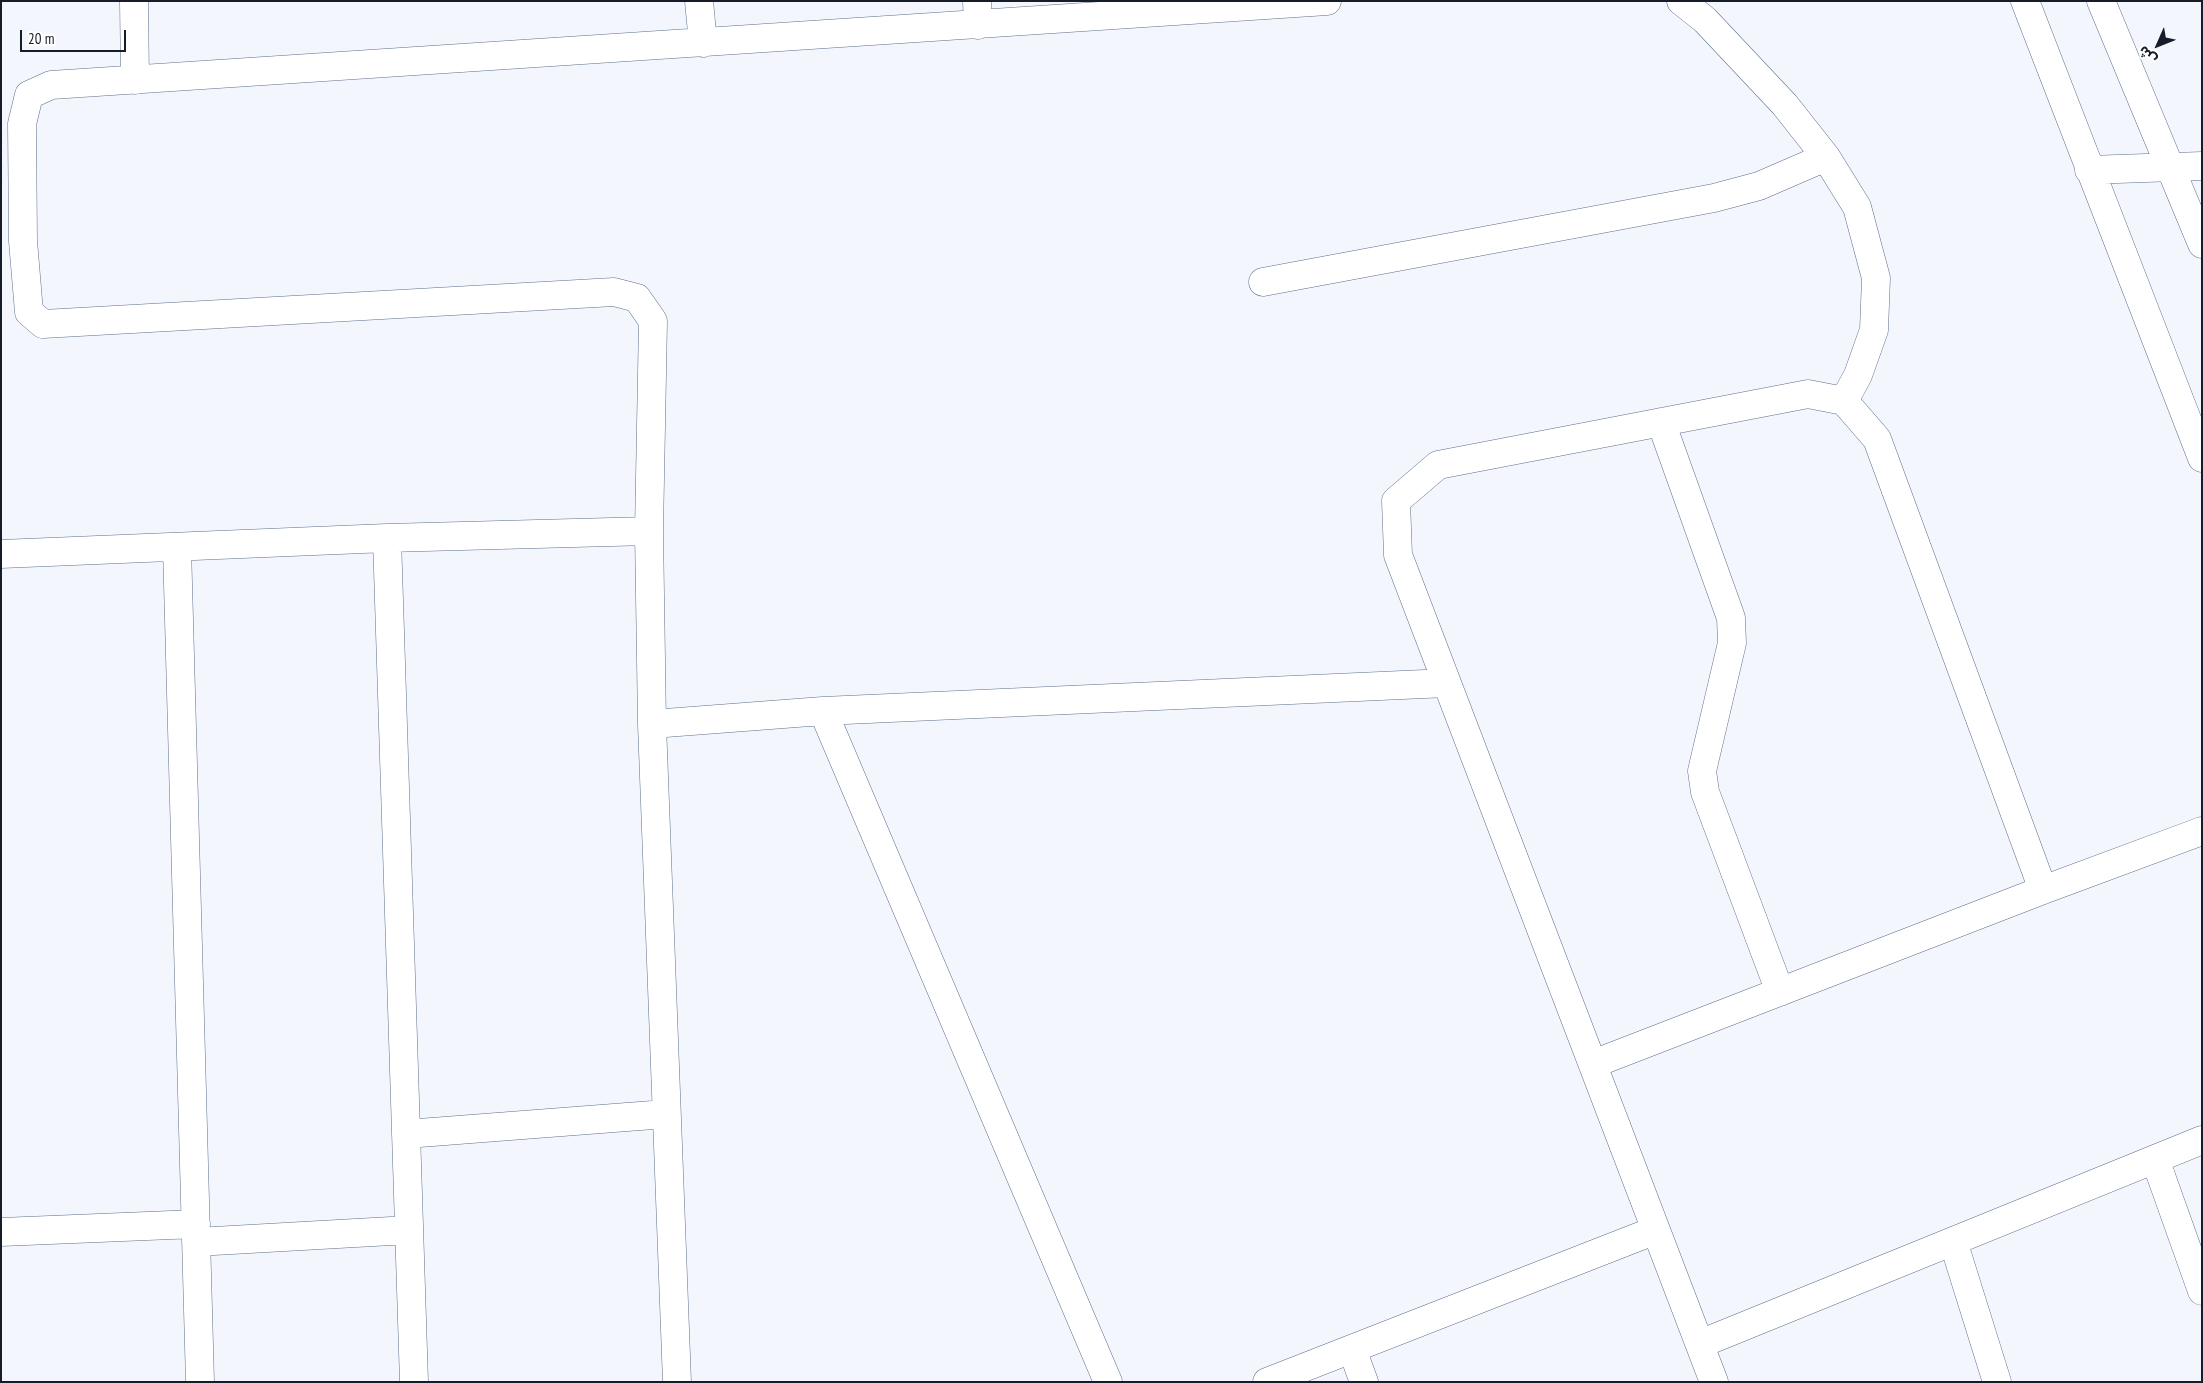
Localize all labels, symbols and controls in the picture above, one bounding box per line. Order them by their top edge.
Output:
scale bar [22,20,129,52]
north arrow [2133,20,2183,70]
text: 20 m [28,29,54,48]
text: ش [2134,42,2160,69]

